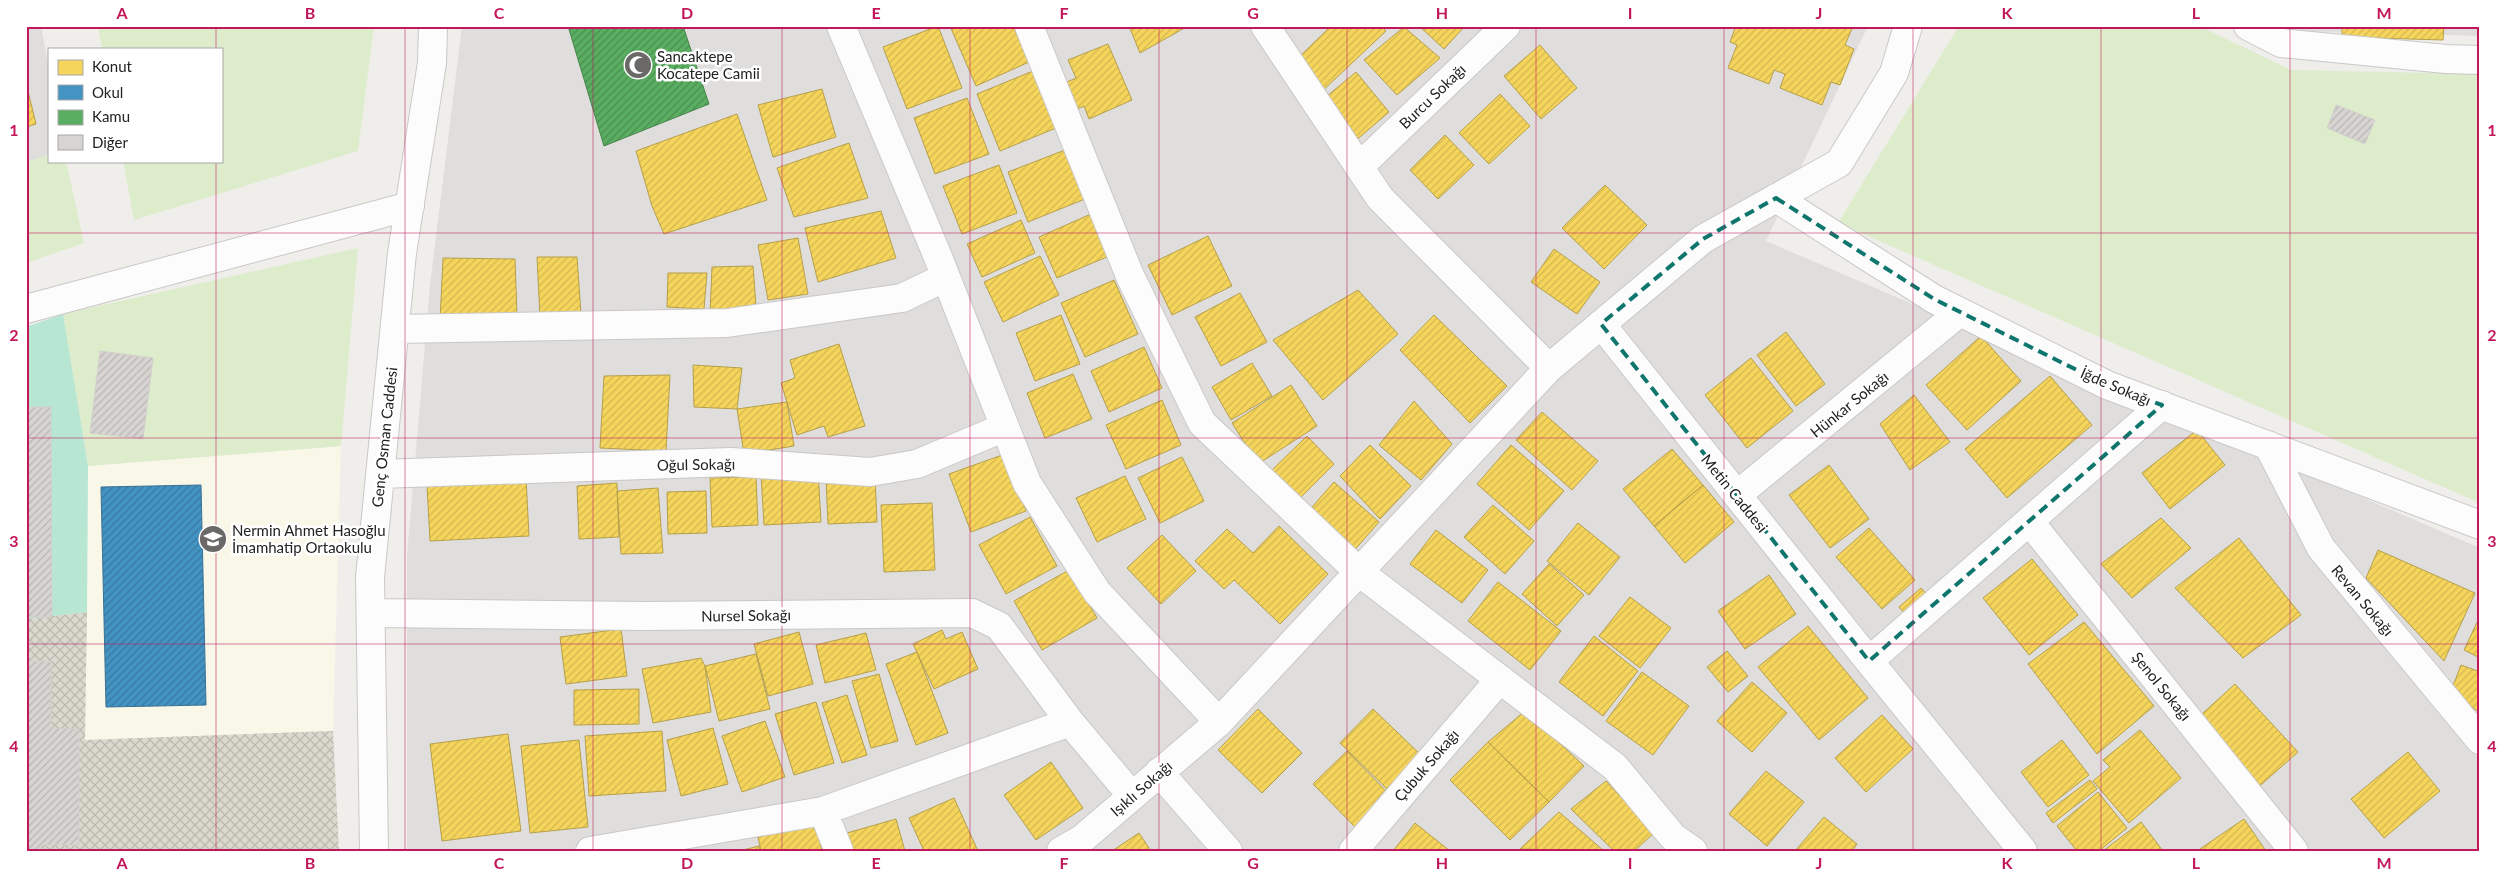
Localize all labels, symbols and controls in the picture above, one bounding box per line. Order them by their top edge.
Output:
text: A [115,3,128,22]
text: B [305,3,315,22]
text: C [494,3,505,22]
text: D [681,3,693,22]
text: E [871,3,881,22]
text: F [1059,3,1069,22]
text: G [1247,3,1259,22]
text: H [1436,3,1448,22]
text: I [1628,3,1632,22]
text: J [1816,3,1822,22]
text: K [2002,3,2014,22]
text: L [2192,3,2201,22]
text: M [2376,3,2392,22]
place label: Sancaktepe Kocatepe Camii [657,47,760,82]
legend [48,48,222,162]
mosque icon: Sancaktepe Kocatepe Camii [623,50,653,80]
text: Konut [92,57,133,75]
street label: Burcu Sokağı [1395,60,1469,132]
text: Okul [92,83,123,101]
text: Kamu [92,107,130,125]
text: 1 [9,120,19,139]
text: 1 [2487,120,2497,139]
text: Diğer [92,133,128,151]
text: 2 [9,325,19,344]
text: 2 [2487,325,2497,344]
street label: İğde Sokağı [2078,363,2154,409]
street label: Genç Osman Caddesi [368,366,400,508]
street label: Hünkar Sokağı [1806,367,1892,441]
street label: Metin Caddesi [1698,450,1772,536]
street label: Oğul Sokağı [657,454,735,474]
place label: Nermin Ahmet Hasoğlu İmamhatip Ortaokulu [232,521,386,556]
school or university icon: Nermin Ahmet Hasoğlu İmamhatip Ortaokulu [198,524,228,554]
text: 3 [9,531,19,550]
text: 3 [2487,531,2497,550]
street label: Revan Sokağı [2328,561,2398,639]
street label: Nursel Sokağı [701,605,791,625]
street label: Şenol Sokağı [2129,648,2195,724]
street label: Çubuk Sokağı [1390,725,1462,805]
text: 4 [9,736,19,755]
text: 4 [2487,736,2497,755]
street label: Işıklı Sokağı [1107,756,1175,820]
text: A [115,853,128,872]
text: B [305,853,315,872]
text: C [494,853,505,872]
text: D [681,853,693,872]
text: E [871,853,881,872]
text: F [1059,853,1069,872]
text: G [1247,853,1259,872]
text: H [1436,853,1448,872]
text: I [1628,853,1632,872]
text: J [1816,853,1822,872]
text: K [2002,853,2014,872]
text: L [2192,853,2201,872]
text: M [2376,853,2392,872]

